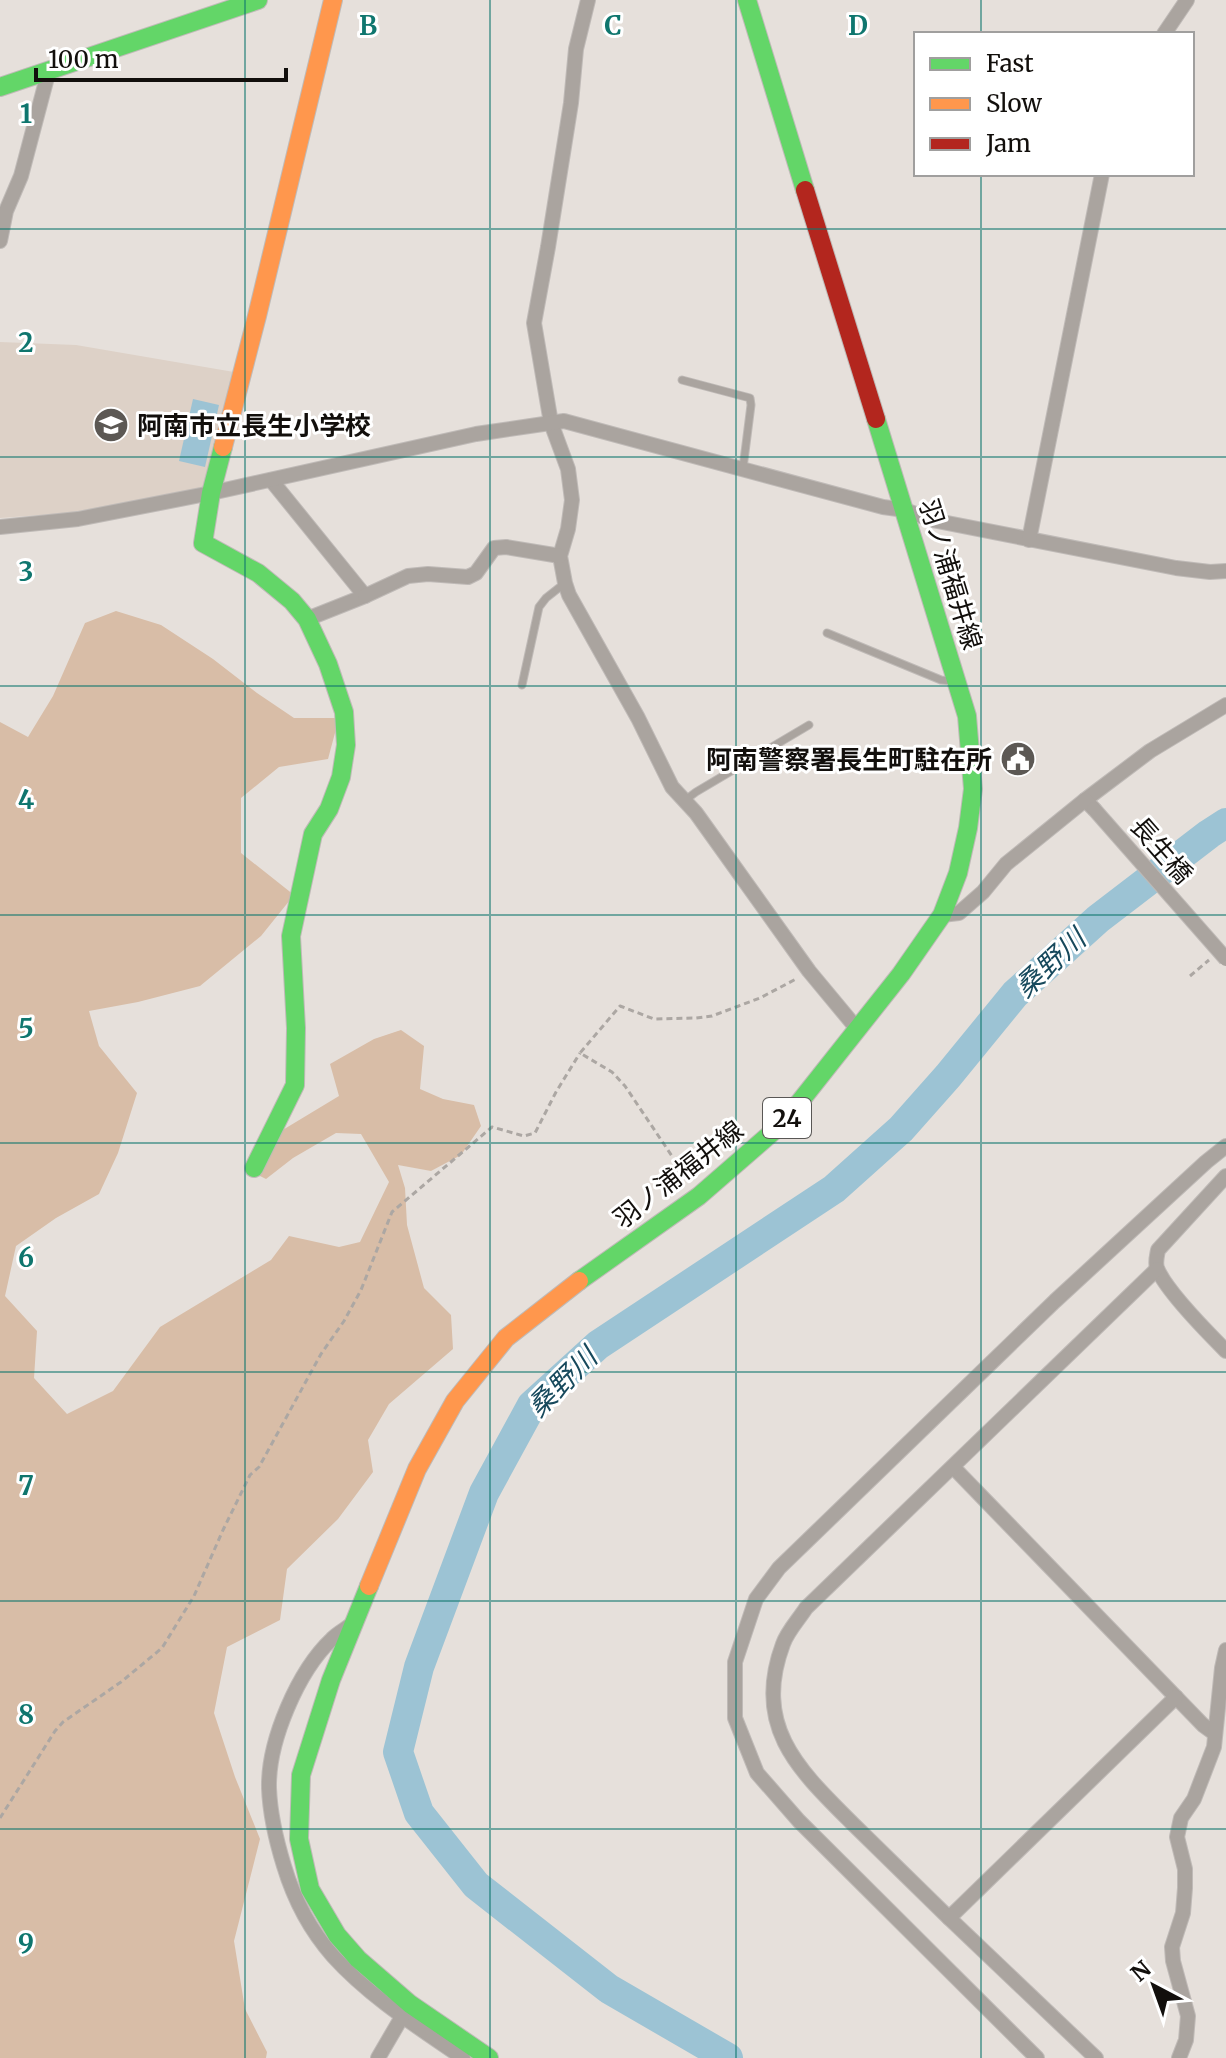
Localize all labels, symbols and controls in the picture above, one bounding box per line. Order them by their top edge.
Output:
text: B [359,9,377,42]
text: C [604,9,622,42]
text: D [848,9,868,42]
scale bar [36,32,286,82]
legend [914,32,1194,176]
text: 100 m [48,44,119,75]
text: Fast [986,48,1034,79]
text: Slow [986,88,1042,119]
text: 1 [20,97,32,130]
text: Jam [985,128,1031,159]
text: 2 [18,326,34,359]
school or university icon: 阿南市立長生小学校 [92,406,130,444]
place label: 阿南市立長生小学校 [137,409,371,442]
street label: 羽ノ浦福井線 [912,495,990,653]
text: 3 [19,555,33,588]
public building icon: 阿南警察署長生町駐在所 [999,740,1037,778]
place label: 阿南警察署長生町駐在所 [706,743,992,776]
text: 4 [18,783,35,816]
street label: 長生橋 [1124,810,1200,890]
water label: 桑野川 [1007,919,1095,1005]
text: 5 [18,1012,34,1045]
road number: 24 [763,1098,811,1138]
street label: 羽ノ浦福井線 [606,1113,750,1235]
text: 6 [18,1241,34,1274]
water label: 桑野川 [520,1337,607,1424]
text: 7 [18,1469,34,1502]
text: 8 [18,1698,34,1731]
text: 9 [18,1927,34,1960]
north arrow [1114,1946,1194,2026]
text: N [1125,1954,1157,1987]

